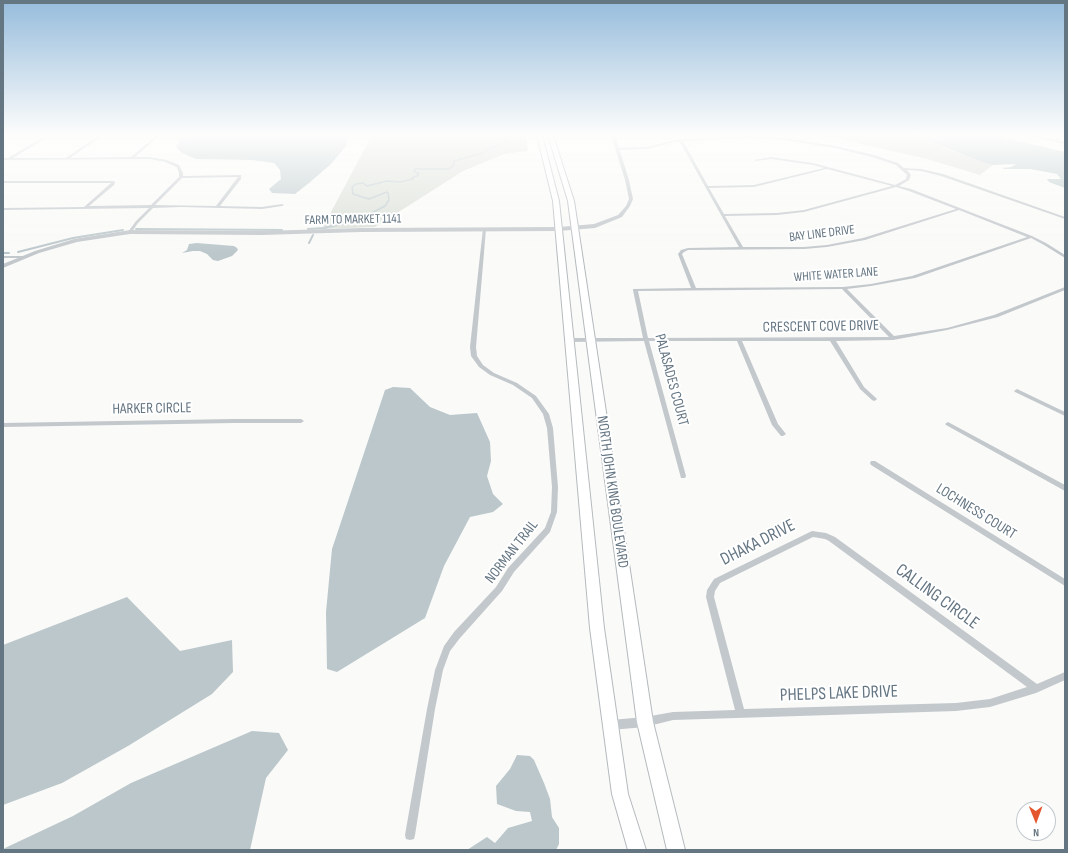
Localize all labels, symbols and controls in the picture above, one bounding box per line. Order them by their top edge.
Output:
street label: FARM TO MARKET 1141 [305,211,401,229]
street label: BAY LINE DRIVE [788,222,856,246]
street label: WHITE WATER LANE [793,264,879,286]
street label: CRESCENT COVE DRIVE [763,317,879,337]
street label: PALASADES COURT [650,332,692,428]
street label: HARKER CIRCLE [112,399,192,419]
street label: NORTH JOHN KING BOULEVARD [592,415,632,569]
street label: LOCHNESS COURT [933,480,1019,544]
street label: DHAKA DRIVE [717,515,799,571]
street label: NORMAN TRAIL [482,517,542,587]
street label: CALLING CIRCLE [891,560,983,634]
street label: PHELPS LAKE DRIVE [780,681,898,707]
north arrow [1016,801,1056,841]
text: N [1033,826,1039,839]

